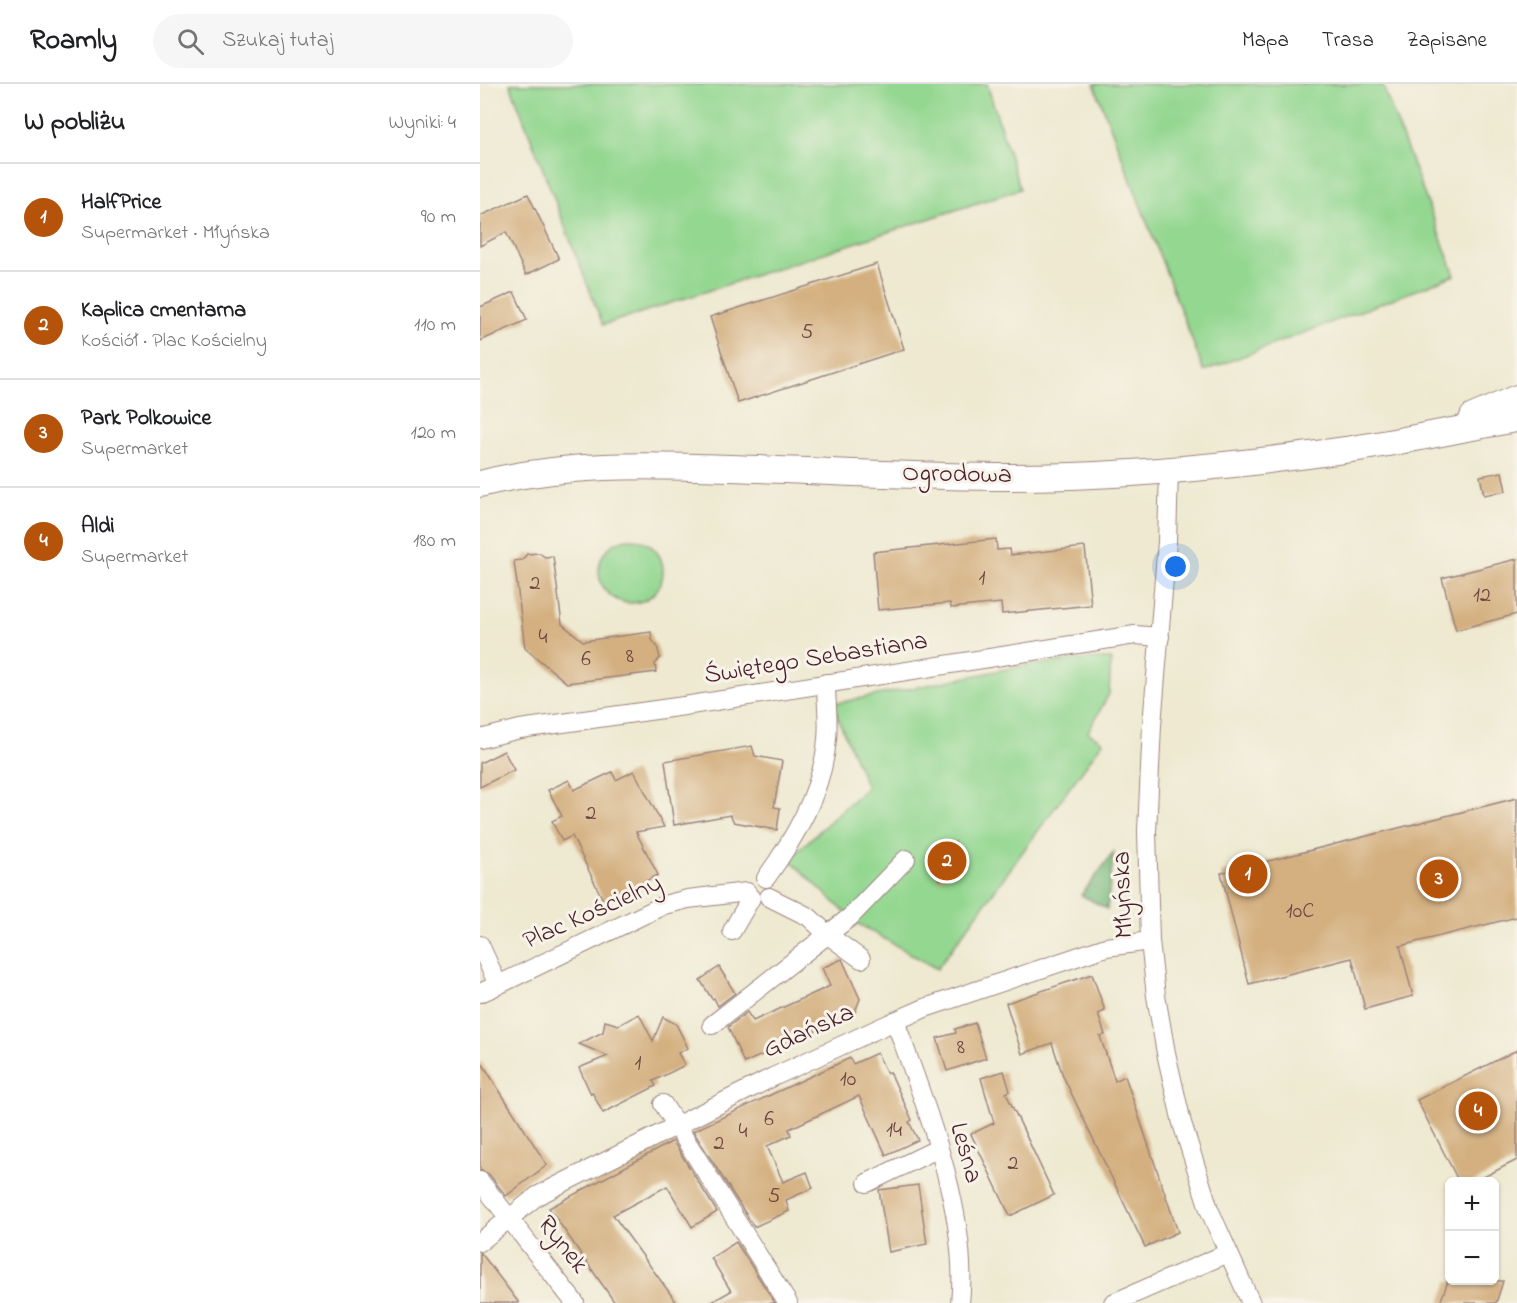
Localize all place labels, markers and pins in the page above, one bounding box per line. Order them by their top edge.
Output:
pin: 2 [928,838,966,884]
pin: 1 [1228,852,1268,896]
pin: 3 [1420,856,1458,902]
pin: 4 [1458,1088,1498,1134]

